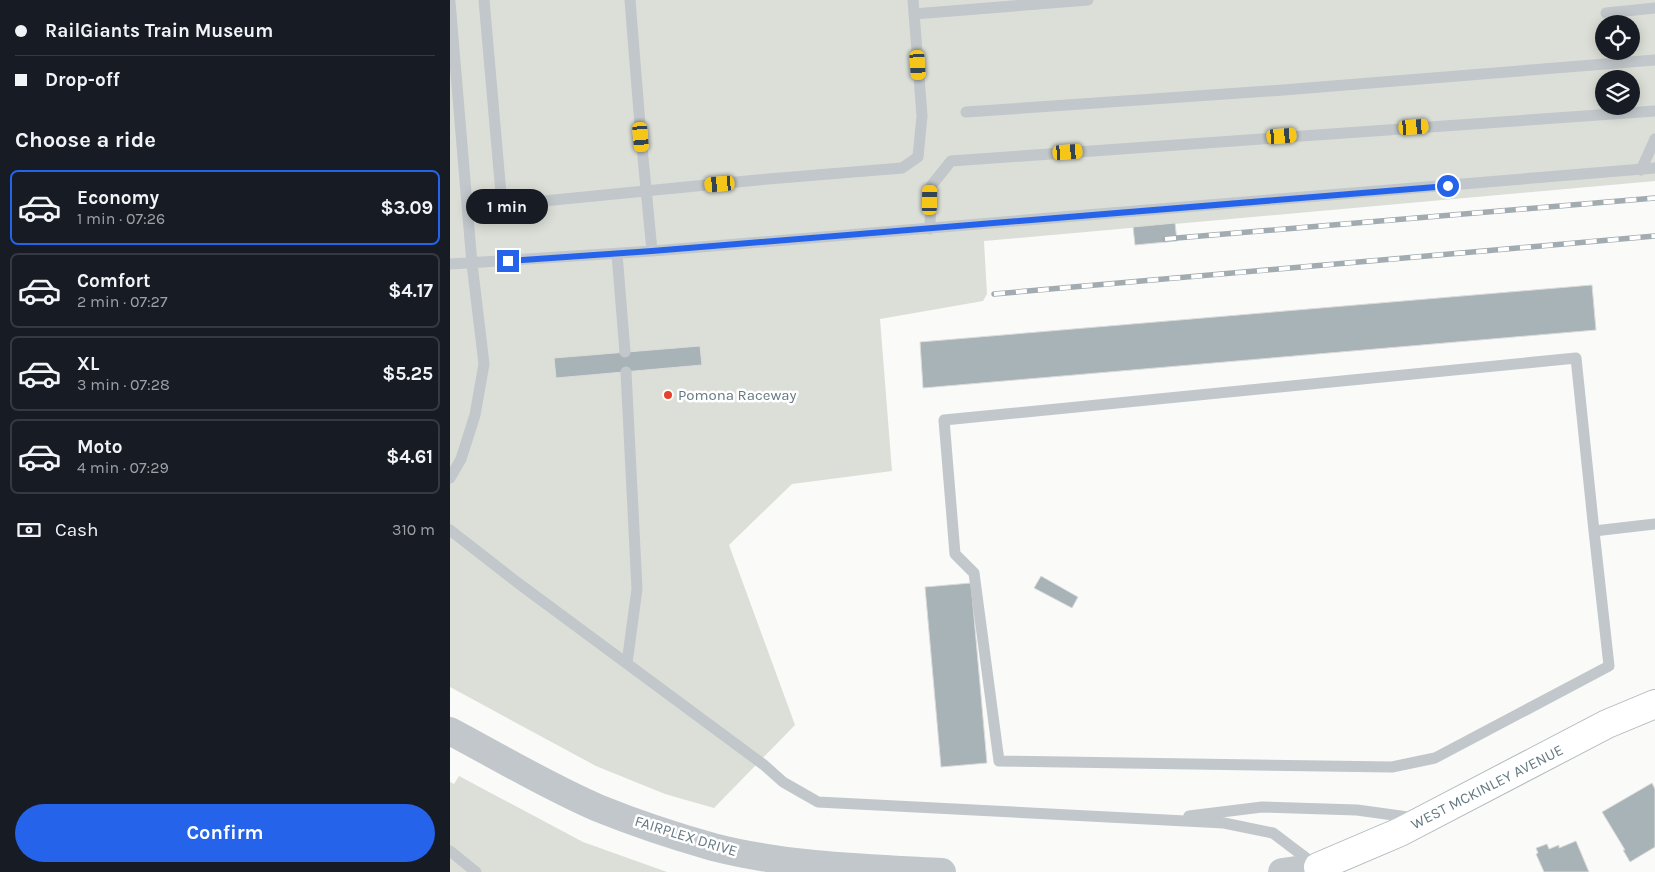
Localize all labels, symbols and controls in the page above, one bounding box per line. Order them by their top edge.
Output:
map controls [1595,15,1640,115]
button: locate [1595,15,1640,60]
text: RailGiants Train Museum [45,20,273,42]
car [909,50,926,80]
text: Drop-off [45,69,120,91]
button: layers [1595,70,1640,115]
car [1398,118,1429,136]
car [632,121,649,153]
text: Choose a ride [15,127,156,153]
car [1266,127,1297,145]
car [1052,143,1083,161]
car [704,175,735,193]
route start [1437,175,1459,197]
icon: car [17,185,62,230]
car [922,185,937,215]
text: Economy [77,187,159,209]
callout: 1 min [467,188,549,224]
text: $3.09 [380,197,433,219]
text: 1 min [487,197,527,216]
text: 1 min · 07:26 [77,209,165,228]
route end [497,250,519,272]
icon: car [17,268,62,313]
text: Comfort [77,270,151,292]
text: $4.17 [388,280,433,302]
text: 2 min · 07:27 [77,292,167,311]
icon: car [17,351,62,396]
text: XL [77,353,99,375]
text: $5.25 [382,363,433,385]
text: 3 min · 07:28 [77,375,170,394]
place label: Pomona Raceway [678,386,797,404]
marker: Pomona Raceway [662,389,674,401]
icon: car [17,434,62,479]
text: Moto [77,436,123,458]
text: $4.61 [386,446,433,468]
text: 4 min · 07:29 [77,458,169,477]
icon: cash [15,516,43,544]
text: Cash [55,519,99,541]
text: 310 m [392,520,435,539]
street label: WEST MCKINLEY AVENUE [1408,741,1566,833]
button: Confirm [15,804,435,862]
street label: FAIRPLEX DRIVE [633,812,739,860]

